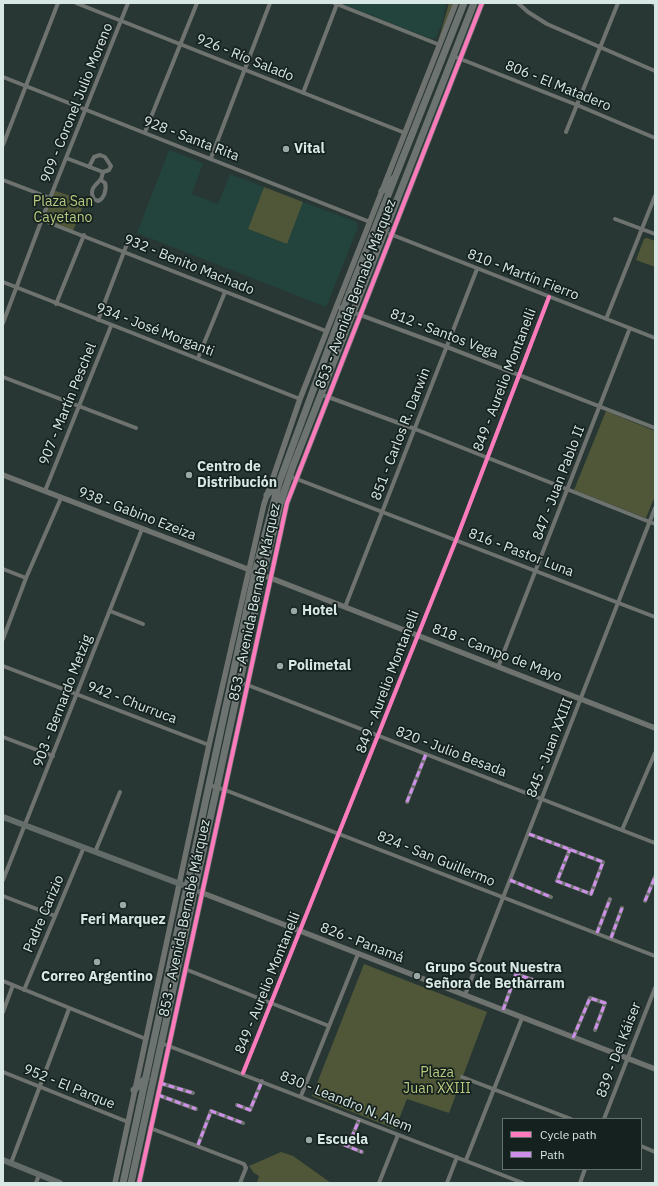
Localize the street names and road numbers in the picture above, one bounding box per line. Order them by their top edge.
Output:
street label: 909 - Coronel Julio Moreno [37,21,117,185]
street label: 926 - Río Salado [194,31,296,85]
street label: 806 - El Matadero [503,57,613,115]
street label: 928 - Santa Rita [141,113,241,165]
street label: 853 - Avenida Bernabé Márquez [312,197,400,391]
street label: 932 - Benito Machado [121,231,257,299]
street label: 810 - Martín Fierro [465,246,581,304]
street label: 934 - José Morganti [93,300,217,360]
street label: 812 - Santos Vega [388,306,500,362]
street label: 849 - Aurelio Montanelli [470,306,540,454]
street label: 907 - Martín Peschel [36,340,100,468]
street label: 851 - Carlos R. Darwin [368,365,434,503]
street label: 847 - Juan Pablo II [529,423,589,543]
street label: 938 - Gabino Ezeiza [76,484,198,544]
street label: 853 - Avenida Bernabé Márquez [226,502,284,702]
street label: 816 - Pastor Luna [466,525,576,581]
street label: 849 - Aurelio Montanelli [353,608,423,756]
street label: 818 - Campo de Mayo [430,620,564,686]
street label: 903 - Bernardo Metzig [30,632,96,770]
street label: 942 - Churruca [85,678,179,728]
street label: 845 - Juan XXIII [523,696,577,800]
street label: 820 - Julio Besada [393,723,509,781]
street label: 853 - Avenida Bernabé Márquez [156,818,214,1018]
street label: 824 - San Guillermo [374,828,498,890]
street label: Padre Carizio [20,873,68,955]
street label: 849 - Aurelio Montanelli [232,909,304,1057]
street label: 826 - Panamá [318,919,406,967]
street label: 839 - Del Káiser [593,1000,645,1100]
street label: 952 - El Parque [21,1061,117,1113]
street label: 830 - Leandro N. Alem [277,1068,415,1136]

